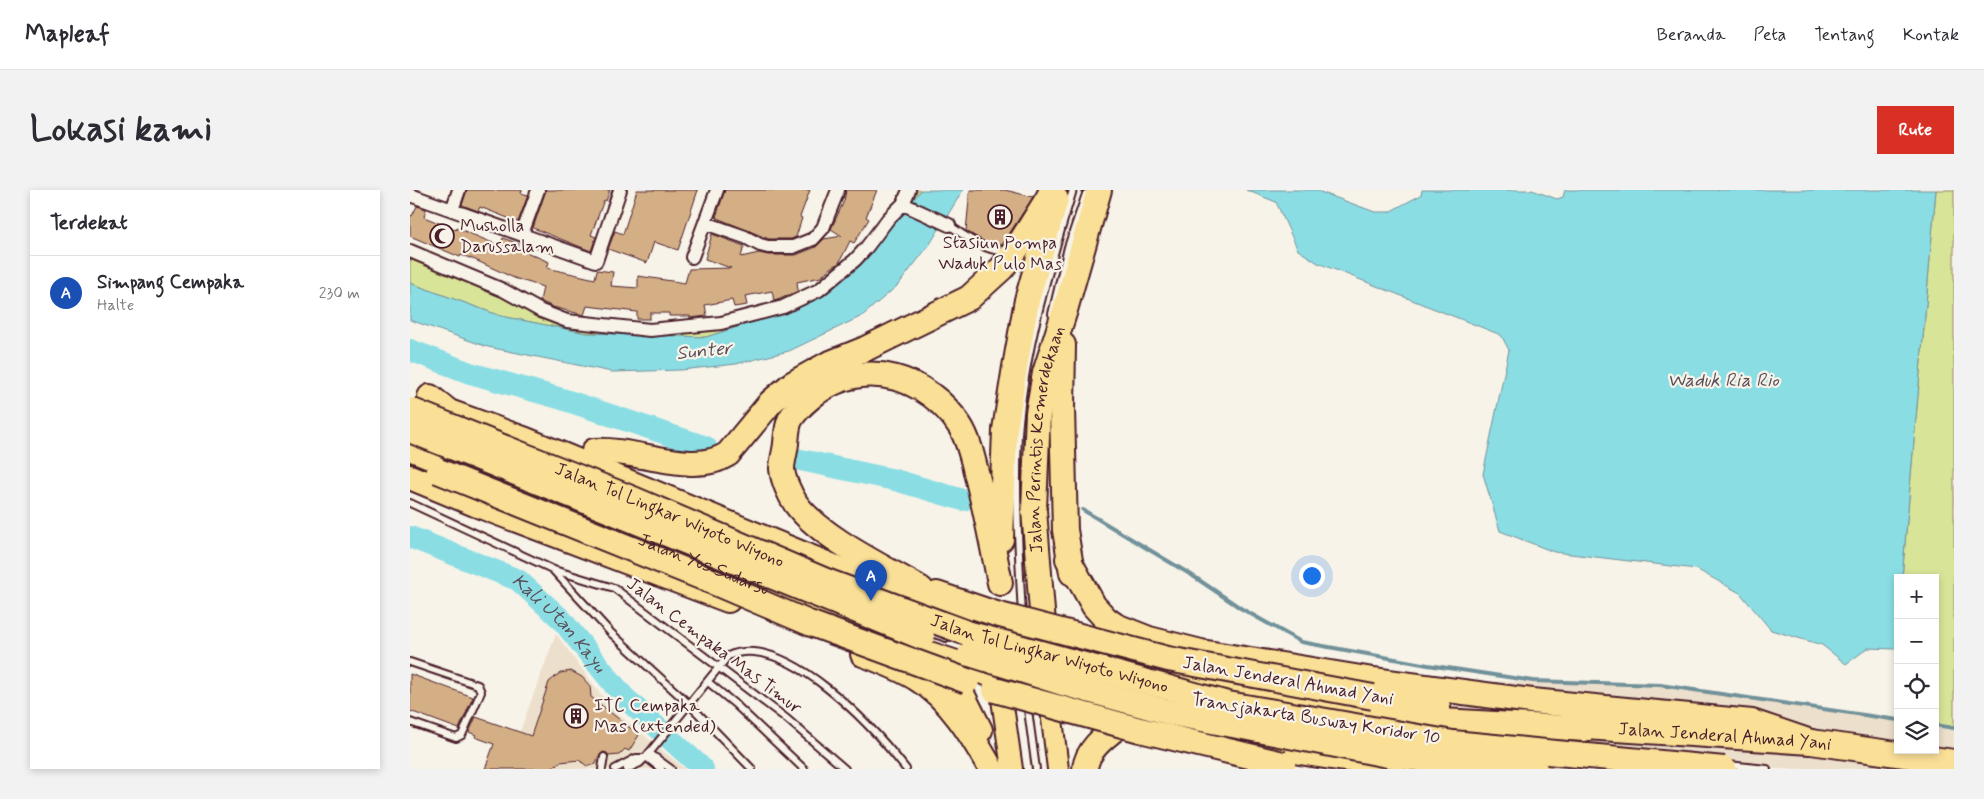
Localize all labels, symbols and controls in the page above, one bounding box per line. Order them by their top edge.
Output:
text: Mapleaf [25,19,110,50]
text: Beranda [1656,23,1725,47]
text: Peta [1753,23,1786,47]
text: Tentang [1814,23,1875,47]
text: Kontak [1903,23,1959,47]
button: Rute [1877,106,1954,154]
text: Lokasi kami [30,107,212,153]
building icon: Stasiun Pompa Waduk Pulo Mas [987,204,1013,230]
text: Terdekat [50,209,128,237]
place label: Musholla Darussalam [460,214,554,259]
mosque icon: Musholla Darussalam [429,223,455,249]
place label: Stasiun Pompa Waduk Pulo Mas [938,231,1062,276]
text: Simpang Cempaka [97,270,244,295]
text: A [61,283,71,304]
text: 230 m [319,283,360,304]
text: Halte [97,295,134,316]
street label: Jalan Perintis Kemerdekaan [1022,323,1071,554]
water label: Sunter [675,335,735,366]
water label: Waduk Ria Rio [1667,368,1779,393]
street label: Jalan Tol Lingkar Wiyoto Wiyono [551,457,788,574]
street label: Jalan Yos Sudarso [635,528,773,602]
pin: A [855,560,887,601]
your location [1299,563,1325,589]
water label: Kali Utan Kayu [507,568,613,679]
street label: Jalan Cempaka Mas Timur [621,572,807,720]
map controls [1894,574,1939,754]
button: + [1894,574,1939,619]
street label: Jalan Tol Lingkar Wiyoto Wiyono [927,608,1171,699]
button: − [1894,619,1939,664]
street label: Jalan Jenderal Ahmad Yani [1181,651,1395,711]
button: locate [1894,664,1939,709]
street label: Transjakarta Busway Koridor 10 [1190,687,1442,751]
place label: ITC Cempaka Mas (extended) [594,694,716,739]
building icon: ITC Cempaka Mas (extended) [563,703,589,729]
button: layers [1894,709,1939,754]
street label: Jalan Jenderal Ahmad Yani [1617,717,1833,757]

